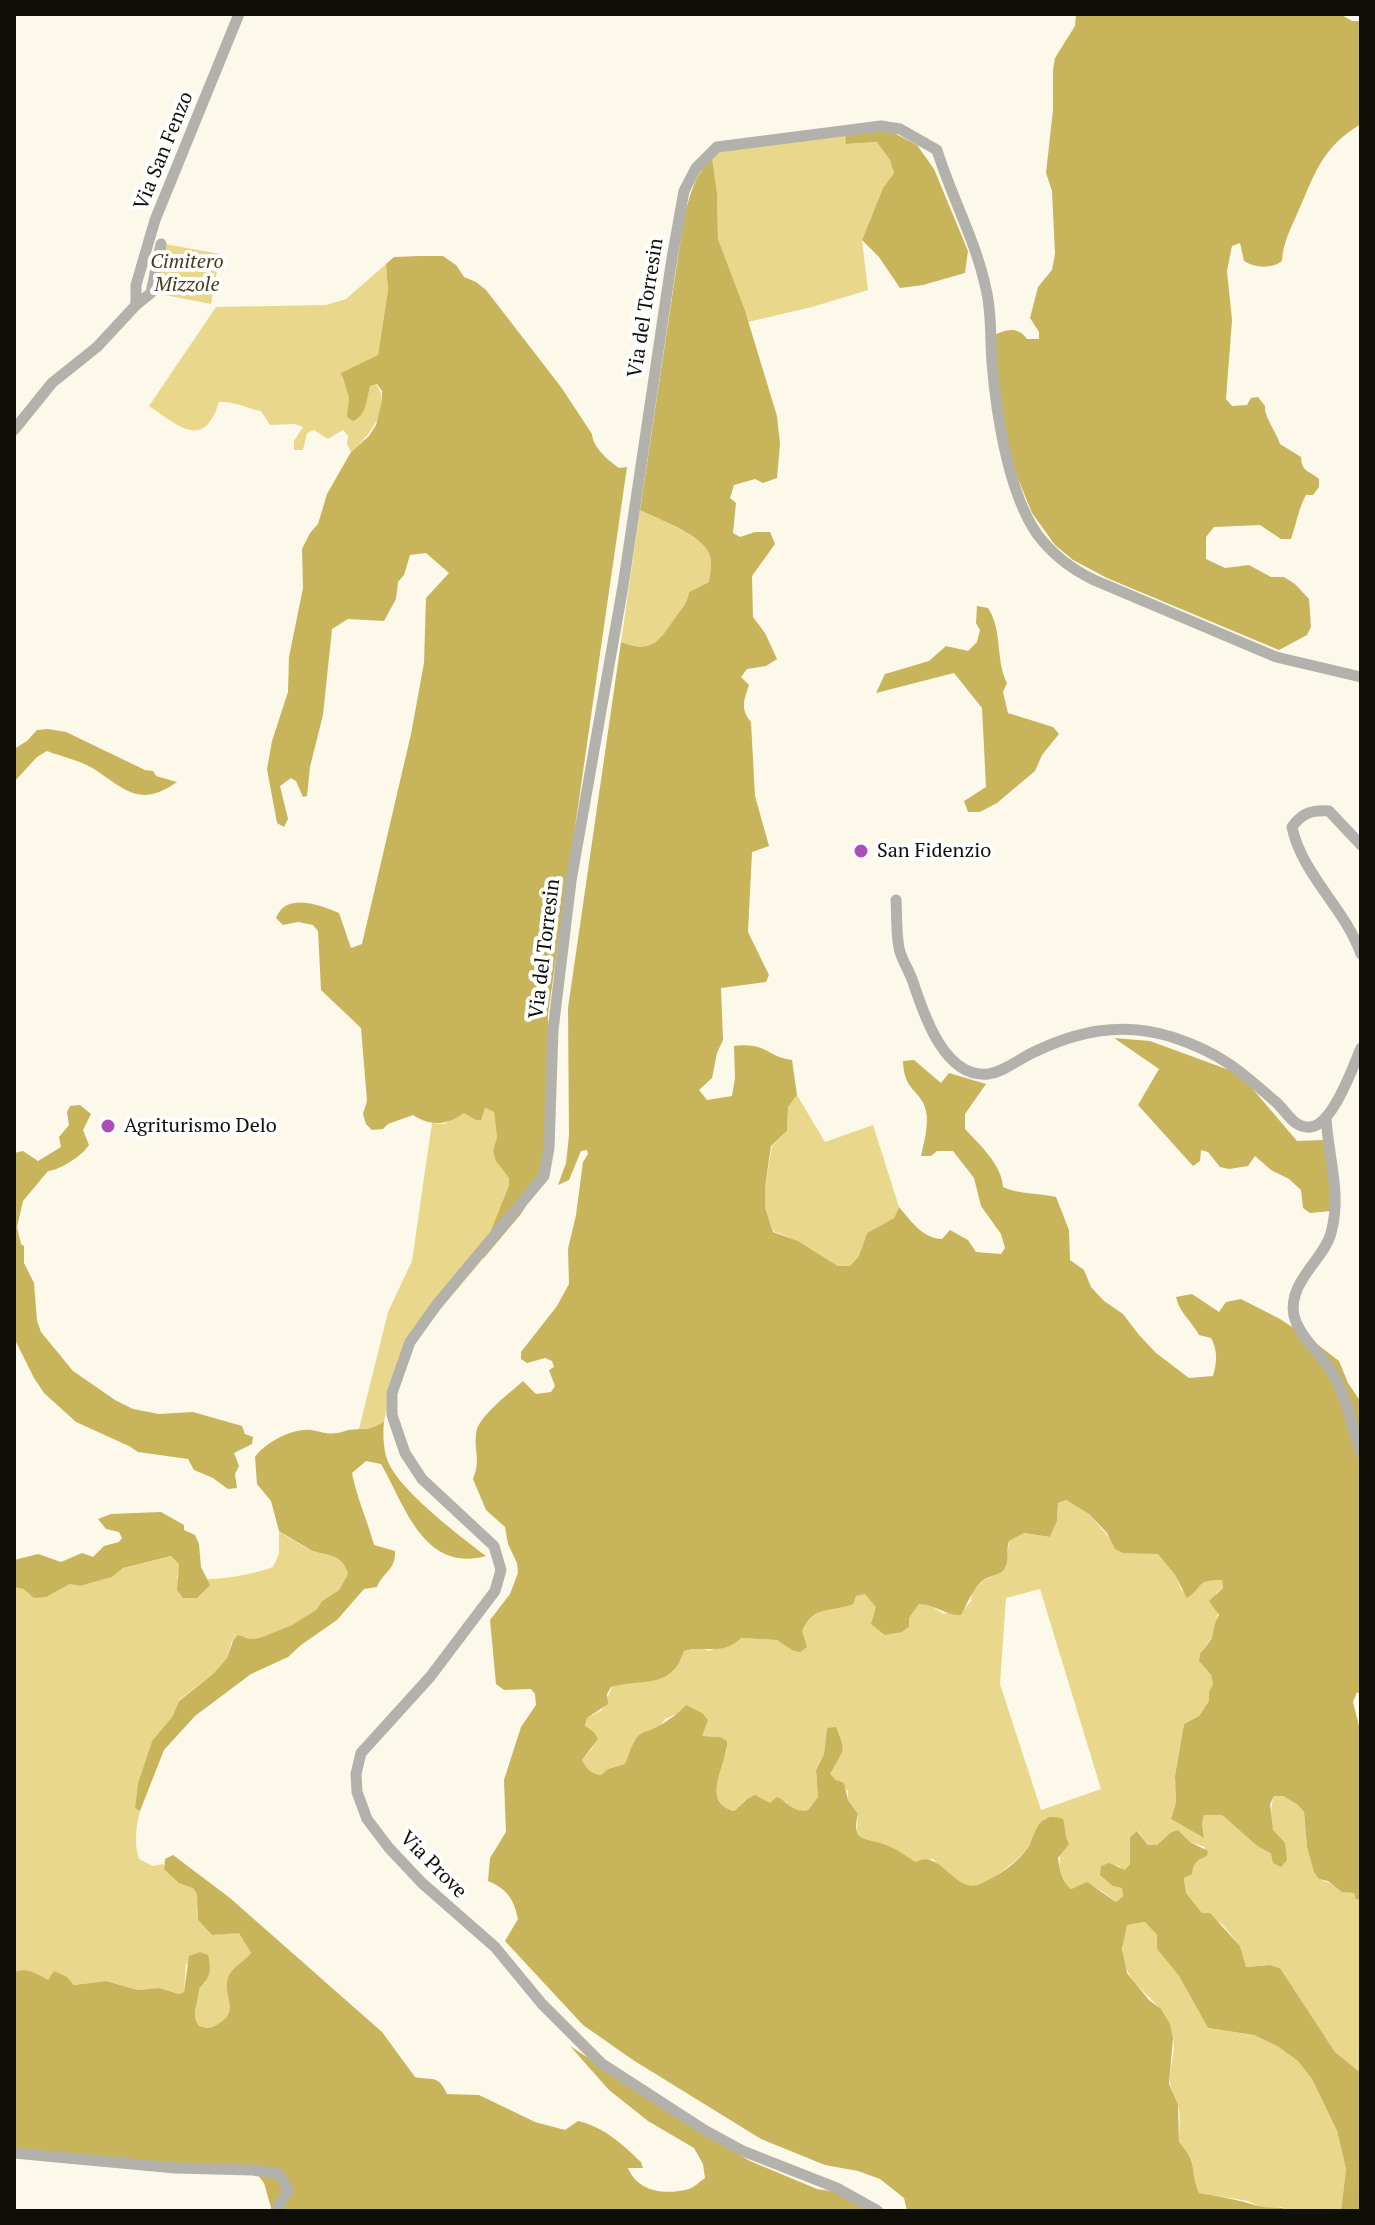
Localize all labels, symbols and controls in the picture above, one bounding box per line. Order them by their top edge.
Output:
street label: Via San Fenzo [129,88,199,214]
street label: Via del Torresin [623,237,669,379]
park label: Cimitero Mizzole [150,250,224,297]
place label: San Fidenzio [877,839,991,863]
marker: San Fidenzio [852,842,870,860]
street label: Via del Torresin [525,878,565,1020]
place label: Agriturismo Delo [124,1114,277,1138]
marker: Agriturismo Delo [99,1117,117,1135]
street label: Via Prove [395,1827,471,1903]

